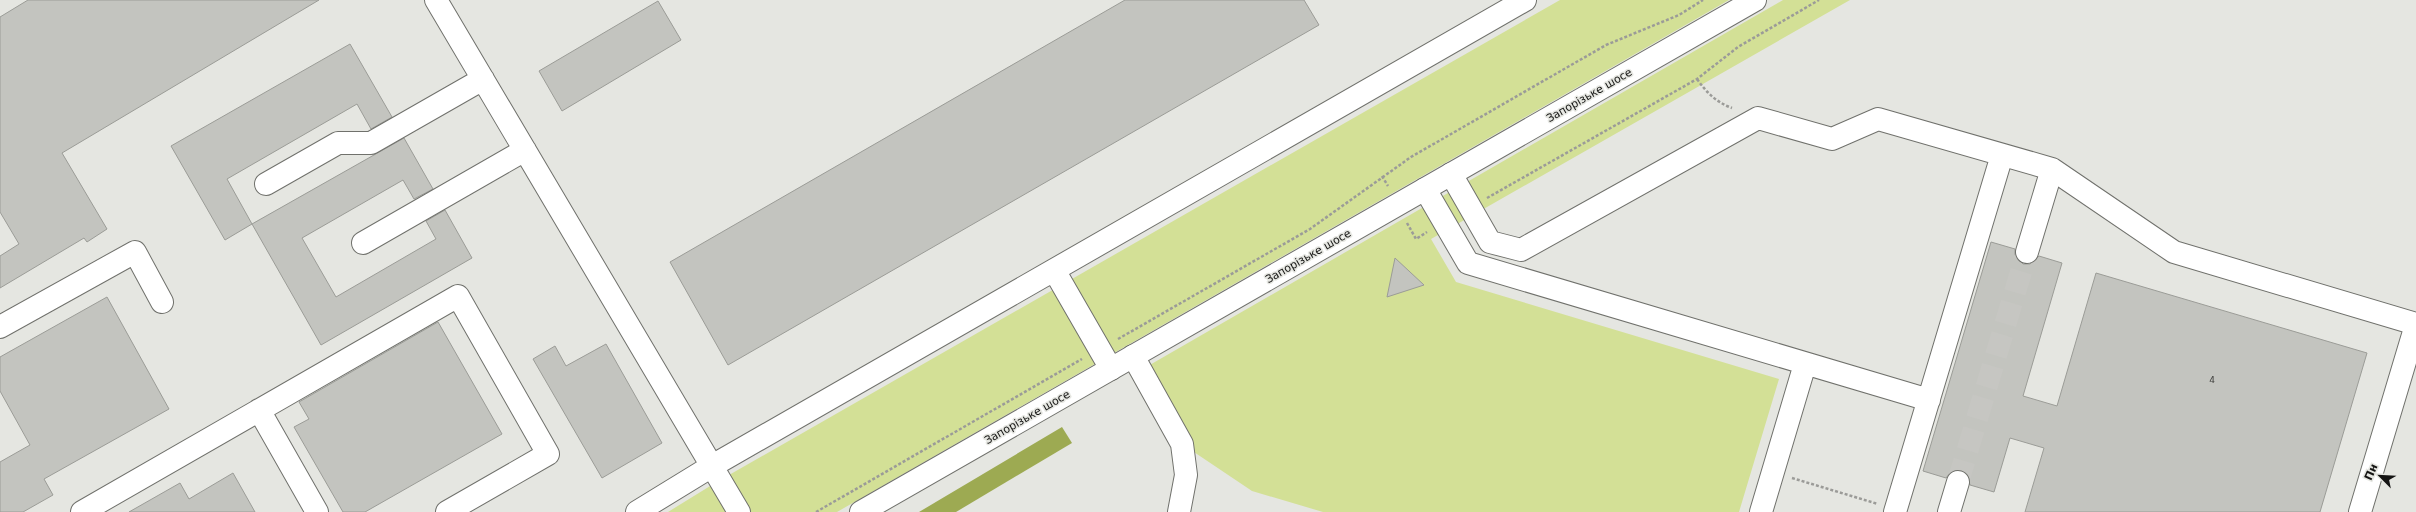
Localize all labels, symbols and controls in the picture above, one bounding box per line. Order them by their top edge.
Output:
street label: Запорізьке шосе [1544,66,1635,125]
street label: Запорізьке шосе [1263,227,1354,286]
house number: 4 [2209,375,2215,385]
street label: Запорізьке шосе [982,388,1073,447]
north arrow [2360,456,2400,496]
text: Пн [2362,462,2381,482]

